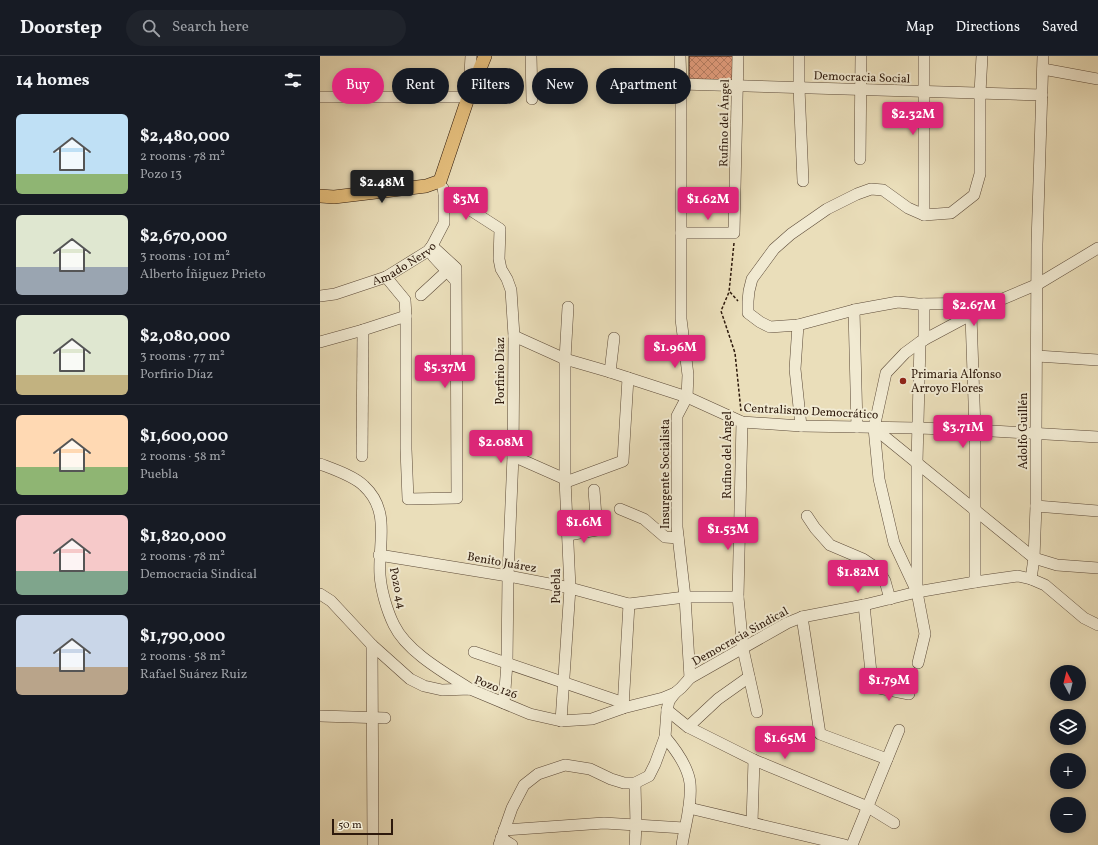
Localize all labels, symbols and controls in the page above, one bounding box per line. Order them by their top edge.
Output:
search box [126,10,406,46]
text: Doorstep [20,15,102,41]
icon: search [140,17,162,39]
text: Search here [172,17,249,38]
text: Map [906,18,934,37]
text: Directions [956,18,1020,37]
text: Saved [1042,18,1078,37]
chip: Buy [332,68,384,104]
chip: Rent [392,68,449,104]
chip: Filters [457,68,524,104]
chip: New [532,68,588,104]
chip: Apartment [596,68,691,104]
street label: Democracia Social [813,68,911,88]
text: 14 homes [16,69,90,92]
icon: filters [282,69,304,91]
street label: Rufino del Ángel [715,79,734,167]
pin: $2.32M [880,102,946,136]
text: $2.32M [891,106,935,124]
text: $2,480,000 [140,125,230,148]
icon: home [48,130,96,178]
text: 2 rooms · 78 m² [140,148,225,166]
text: Pozo 13 [140,166,182,184]
pin: $2.48M [349,170,415,204]
text: $2.48M [359,174,405,192]
pin: $3M [447,187,485,221]
pin: $1.62M [675,187,741,221]
text: $3M [453,191,479,209]
text: $1.62M [687,191,729,209]
text: $2,670,000 [140,225,227,248]
icon: home [48,231,96,279]
street label: Amado Nervo [370,239,441,290]
text: 3 rooms · 101 m² [140,248,230,266]
text: Alberto Íñiguez Prieto [140,266,266,284]
pin: $2.67M [941,293,1007,327]
text: $2.67M [952,297,996,315]
text: $2,080,000 [140,325,230,348]
icon: home [48,331,96,379]
pin: $1.96M [642,335,708,369]
street label: Porfirio Díaz [493,337,509,405]
text: $1.96M [653,339,697,357]
text: 3 rooms · 77 m² [140,348,225,366]
pin: $5.37M [412,355,478,389]
text: $5.37M [424,359,466,377]
text: Porfirio Díaz [140,366,213,384]
place label: Primaria Alfonso Arroyo Flores [911,367,1001,397]
marker: Primaria Alfonso Arroyo Flores [898,376,908,386]
street label: Adolfo Guillén [1016,393,1032,469]
street label: Centralismo Democrático [743,400,879,424]
street label: Rufino del Ángel [719,411,736,499]
pin: $3.71M [930,415,996,449]
street label: Insurgente Socialista [658,419,674,529]
text: $3.71M [942,419,984,437]
text: $1,600,000 [140,425,228,448]
pin: $2.08M [468,430,534,464]
icon: home [48,431,96,479]
text: $2.08M [478,434,524,452]
text: 2 rooms · 58 m² [140,448,225,466]
text: Puebla [140,466,178,484]
pin: $1.6M [556,510,612,544]
text: $1.6M [566,514,602,532]
pin: $1.53M [695,517,761,551]
text: $1.53M [707,521,749,539]
text: $1,820,000 [140,525,226,548]
icon: home [48,531,96,579]
text: 2 rooms · 78 m² [140,548,225,566]
street label: Benito Juárez [466,549,538,577]
pin: $1.82M [825,560,891,594]
text: $1.82M [837,564,879,582]
text: Democracia Sindical [140,566,257,584]
street label: Pozo 44 [385,566,409,611]
street label: Puebla [549,568,565,604]
street label: Democracia Sindical [689,604,792,670]
text: $1,790,000 [140,625,225,648]
icon: home [48,631,96,679]
text: 2 rooms · 58 m² [140,648,225,666]
north arrow [1050,665,1086,701]
map controls [1050,665,1086,833]
text: Rafael Suárez Ruiz [140,666,247,684]
pin: $1.79M [856,668,922,702]
street label: Pozo 126 [472,672,520,703]
text: $1.79M [868,672,910,690]
button: layers [1050,709,1086,745]
pin: $1.65M [752,726,818,760]
text: $1.65M [764,730,806,748]
button: + [1050,753,1086,789]
button: − [1050,797,1086,833]
scale bar [332,817,393,836]
text: 50 m [338,818,362,833]

